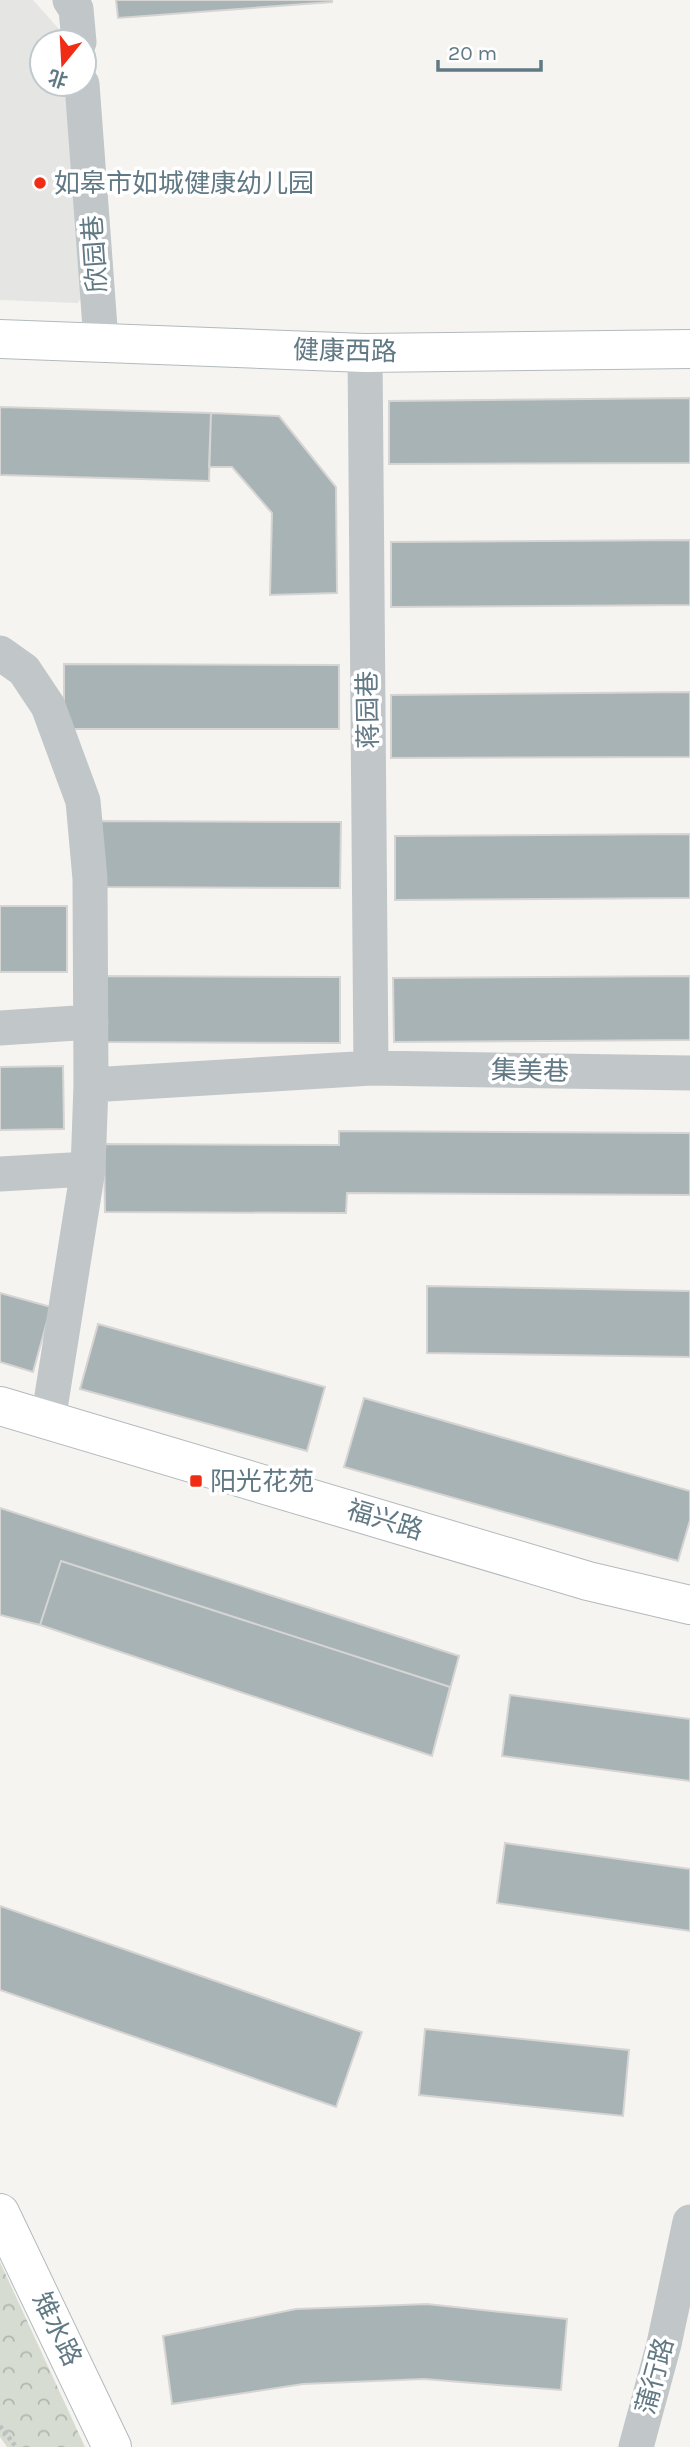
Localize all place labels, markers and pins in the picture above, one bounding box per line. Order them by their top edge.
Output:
place label: 如皋市如城健康幼儿园 [54,168,314,199]
marker: 如皋市如城健康幼儿园 [32,175,48,191]
place label: 阳光花苑 [210,1466,314,1497]
marker: 阳光花苑 [188,1473,204,1489]

